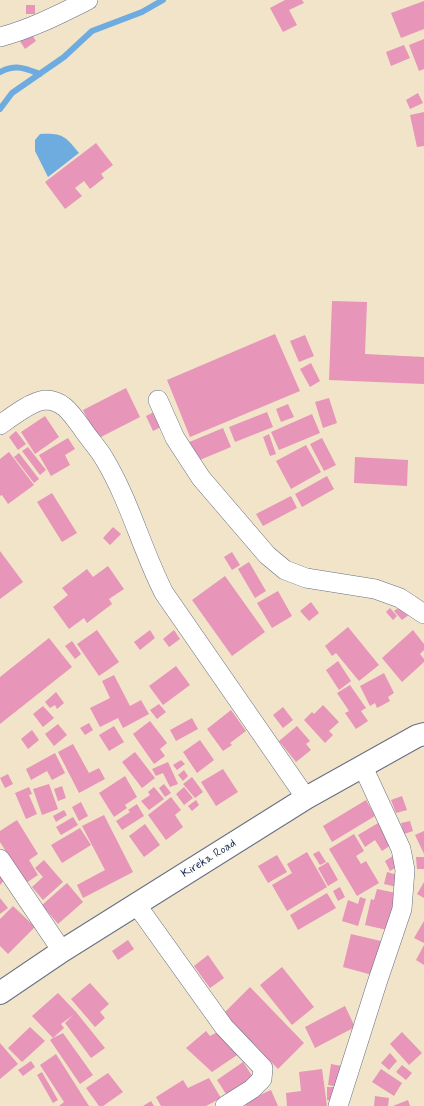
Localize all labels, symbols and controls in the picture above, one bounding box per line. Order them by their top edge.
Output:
street label: Kireka Road [179,836,239,882]

